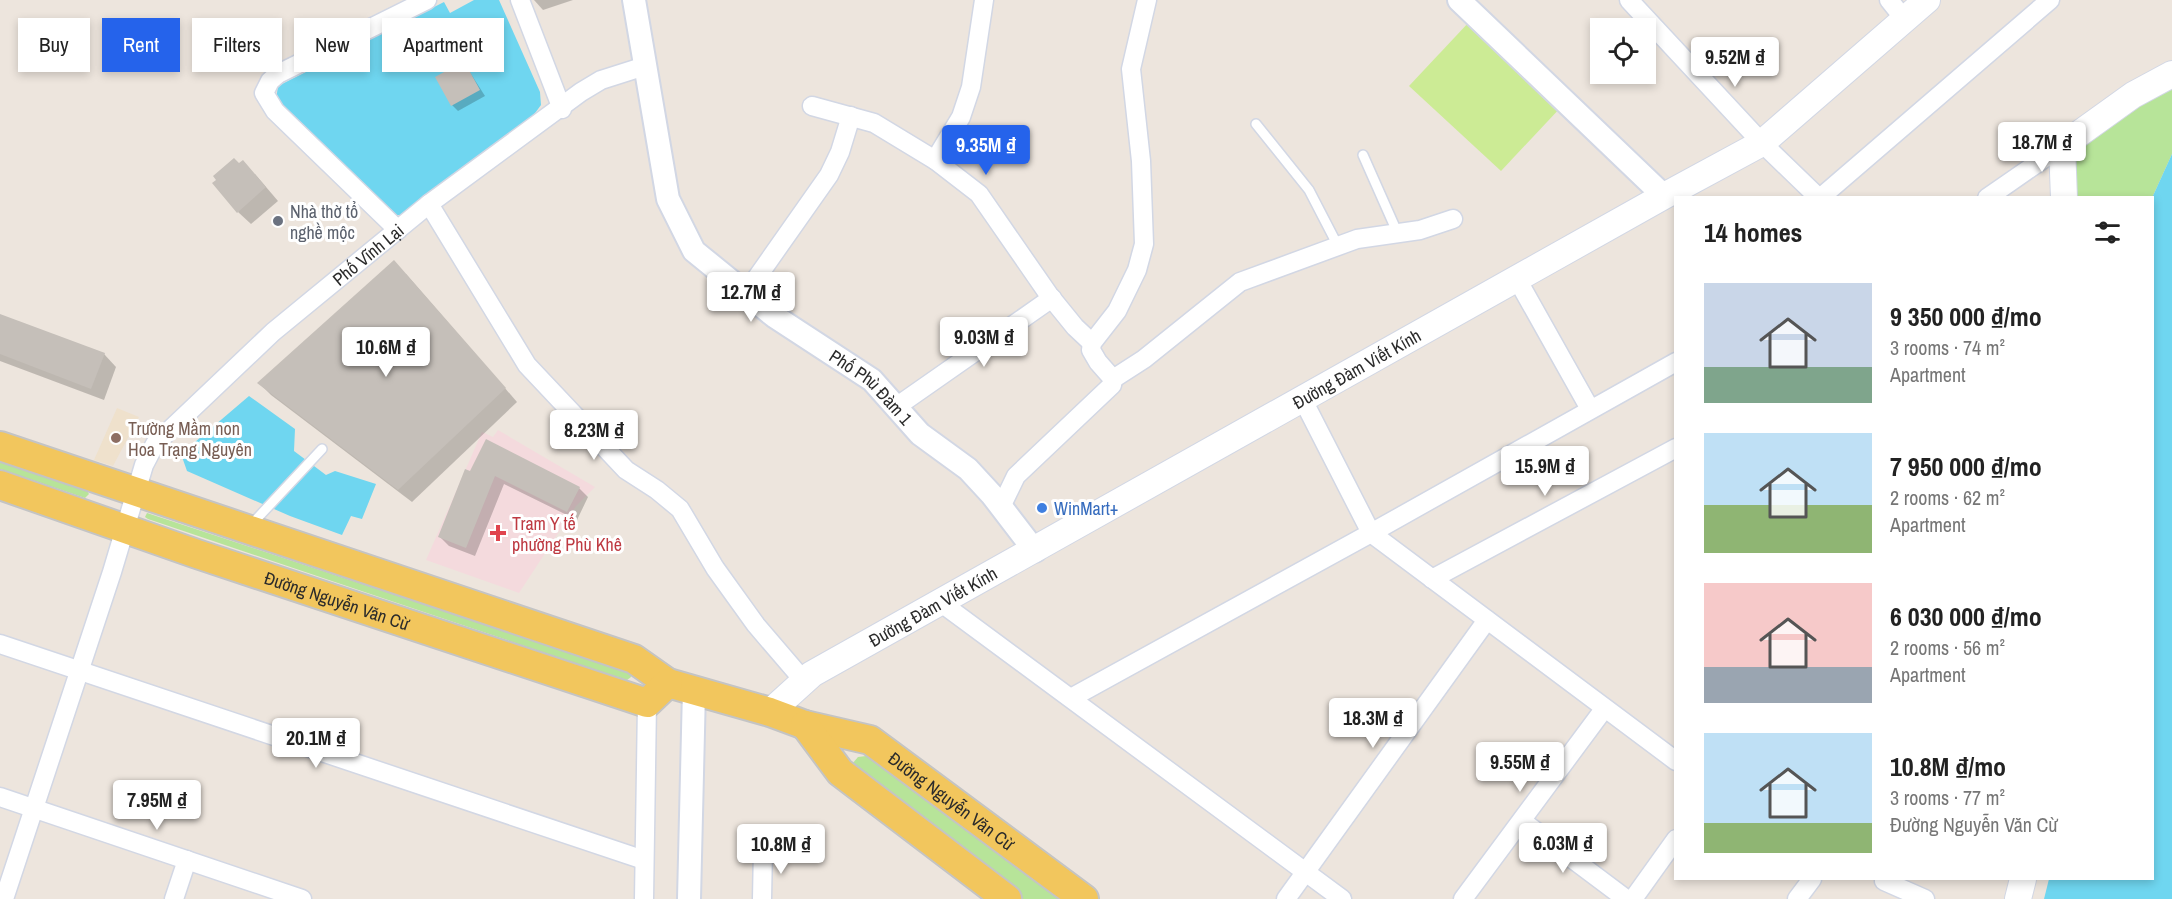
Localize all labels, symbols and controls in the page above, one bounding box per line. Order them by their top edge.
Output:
chip: Buy [18,18,90,72]
chip: Rent [102,18,180,72]
chip: Filters [192,18,282,72]
chip: New [294,18,370,72]
chip: Apartment [382,18,504,72]
map controls [1590,18,1656,84]
button: locate [1590,18,1656,84]
pin: 9.52M ₫ [1680,37,1790,88]
text: 9.52M ₫ [1705,43,1765,70]
pin: 18.7M ₫ [1987,122,2097,173]
pin: 9.35M ₫ [931,125,1041,176]
text: 18.7M ₫ [2012,128,2072,155]
text: 9.35M ₫ [956,131,1016,158]
place label: Nhà thờ tổ nghề mộc [290,199,358,245]
marker: Nhà thờ tổ nghề mộc [271,214,285,228]
text: 14 homes [1704,215,1802,250]
icon: filters [2091,216,2124,249]
street label: Phố Vĩnh Lại [327,218,409,291]
pin: 12.7M ₫ [696,272,806,323]
text: 12.7M ₫ [721,278,781,305]
text: 9 350 000 ₫/mo [1890,299,2042,334]
icon: home [1752,307,1824,379]
pin: 9.03M ₫ [929,317,1039,368]
text: 9.03M ₫ [954,323,1014,350]
street label: Đường Đàm Viết Kính [1288,323,1425,415]
pin: 10.6M ₫ [331,327,441,378]
text: 10.6M ₫ [356,333,416,360]
text: 3 rooms · 74 m² [1890,334,2005,361]
street label: Phố Phù Đàm 1 [825,343,919,431]
text: Apartment [1890,361,1966,388]
pin: 8.23M ₫ [539,410,649,461]
place label: Trường Mầm non Hoa Trạng Nguyên [128,416,252,462]
text: 8.23M ₫ [564,416,624,443]
marker: Trường Mầm non Hoa Trạng Nguyên [109,431,123,445]
pin: 15.9M ₫ [1490,446,1600,497]
text: 7 950 000 ₫/mo [1890,449,2042,484]
text: 15.9M ₫ [1515,452,1575,479]
icon: home [1752,457,1824,529]
text: 2 rooms · 62 m² [1890,484,2005,511]
place label: WinMart+ [1054,496,1118,521]
marker: WinMart+ [1035,501,1049,515]
place label: Trạm Y tế phường Phù Khê [512,511,622,557]
text: Apartment [1890,511,1966,538]
marker: Trạm Y tế phường Phù Khê [489,524,507,542]
street label: Đường Đàm Viết Kính [864,560,1001,652]
street label: Đường Nguyễn Văn Cừ [261,565,413,636]
text: 6 030 000 ₫/mo [1890,599,2042,634]
icon: home [1752,607,1824,679]
text: 2 rooms · 56 m² [1890,634,2005,661]
text: Apartment [1890,661,1966,688]
pin: 18.3M ₫ [1318,698,1428,749]
text: 18.3M ₫ [1343,704,1403,731]
pin: 20.1M ₫ [261,718,371,769]
text: 20.1M ₫ [286,724,346,751]
pin: 9.55M ₫ [1465,742,1575,793]
street label: Đường Nguyễn Văn Cừ [883,745,1020,856]
text: 9.55M ₫ [1490,748,1550,775]
text: 10.8M ₫/mo [1890,749,2006,784]
icon: home [1752,757,1824,829]
pin: 7.95M ₫ [102,780,212,831]
text: 3 rooms · 77 m² [1890,784,2005,811]
text: 7.95M ₫ [127,786,187,813]
text: Đường Nguyễn Văn Cừ [1890,811,2057,838]
pin: 6.03M ₫ [1508,823,1618,874]
pin: 10.8M ₫ [726,824,836,875]
text: 6.03M ₫ [1533,829,1593,856]
text: 10.8M ₫ [751,830,811,857]

